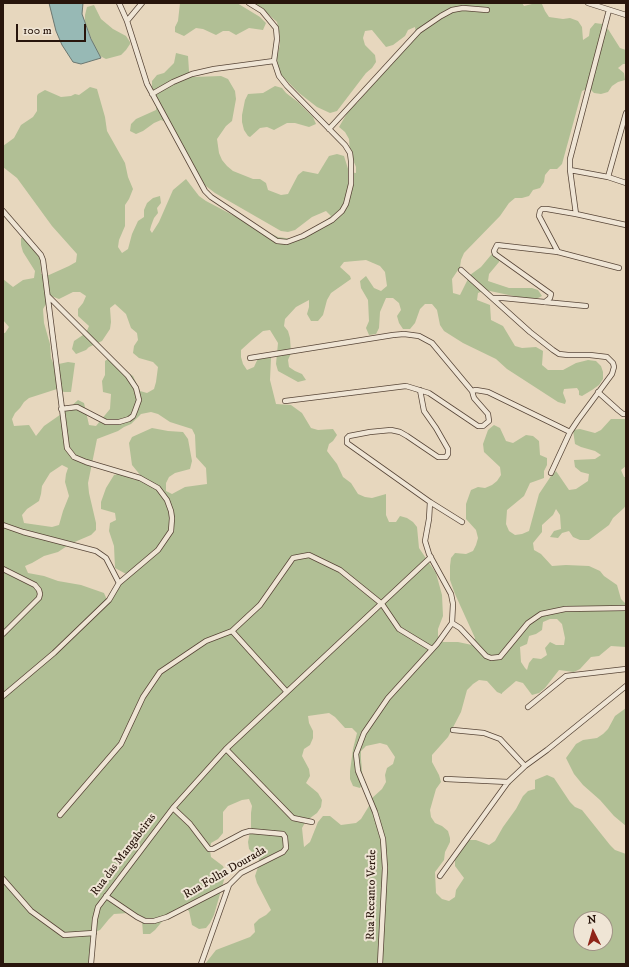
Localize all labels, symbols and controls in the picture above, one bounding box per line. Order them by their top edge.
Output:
scale bar [18,16,88,42]
text: 100 m [23,23,52,38]
street label: Rua das Mangabeiras [88,811,160,899]
street label: Rua Folha Dourada [181,844,269,902]
street label: Rua Recanto Verde [364,850,380,940]
north arrow [573,911,613,951]
text: N [587,913,597,927]

